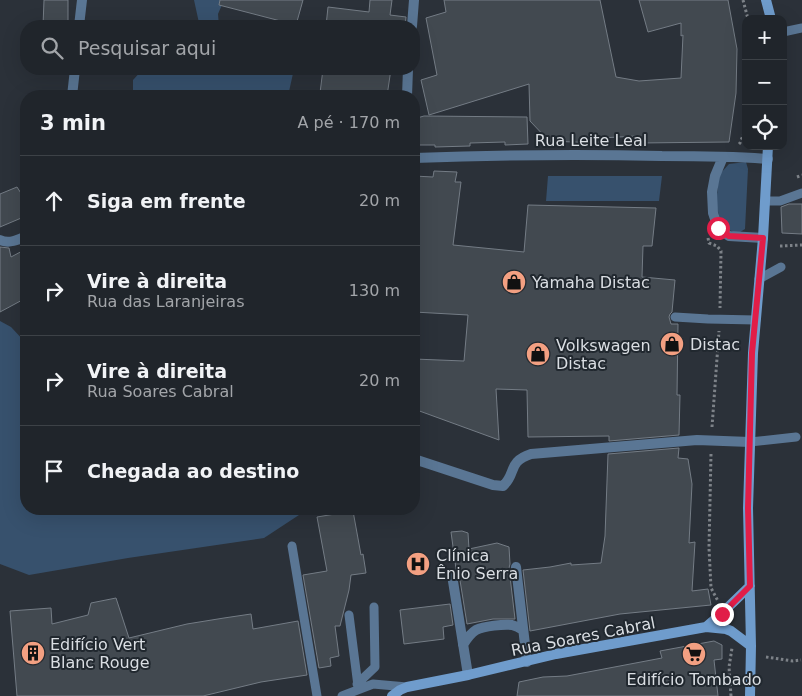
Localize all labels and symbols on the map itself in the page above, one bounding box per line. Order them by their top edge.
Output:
street label: Rua Leite Leal [535,131,647,150]
route start [707,217,730,240]
shop icon: Yamaha Distac [501,269,527,295]
place label: Yamaha Distac [531,273,650,292]
shop icon: Distac [659,331,685,357]
place label: Distac [690,335,740,354]
place label: Volkswagen Distac [556,336,651,373]
shop icon: Volkswagen Distac [525,341,551,367]
place label: Clínica Ênio Serra [436,546,518,583]
hospital icon: Clínica Ênio Serra [405,551,431,577]
route end [711,603,734,626]
street label: Rua Soares Cabral [509,613,657,660]
place label: Edifício Vert Blanc Rouge [50,635,150,672]
building icon: Edifício Vert Blanc Rouge [20,640,46,666]
supermarket icon: Edifício Tombado [681,641,707,667]
place label: Edifício Tombado [626,670,762,689]

